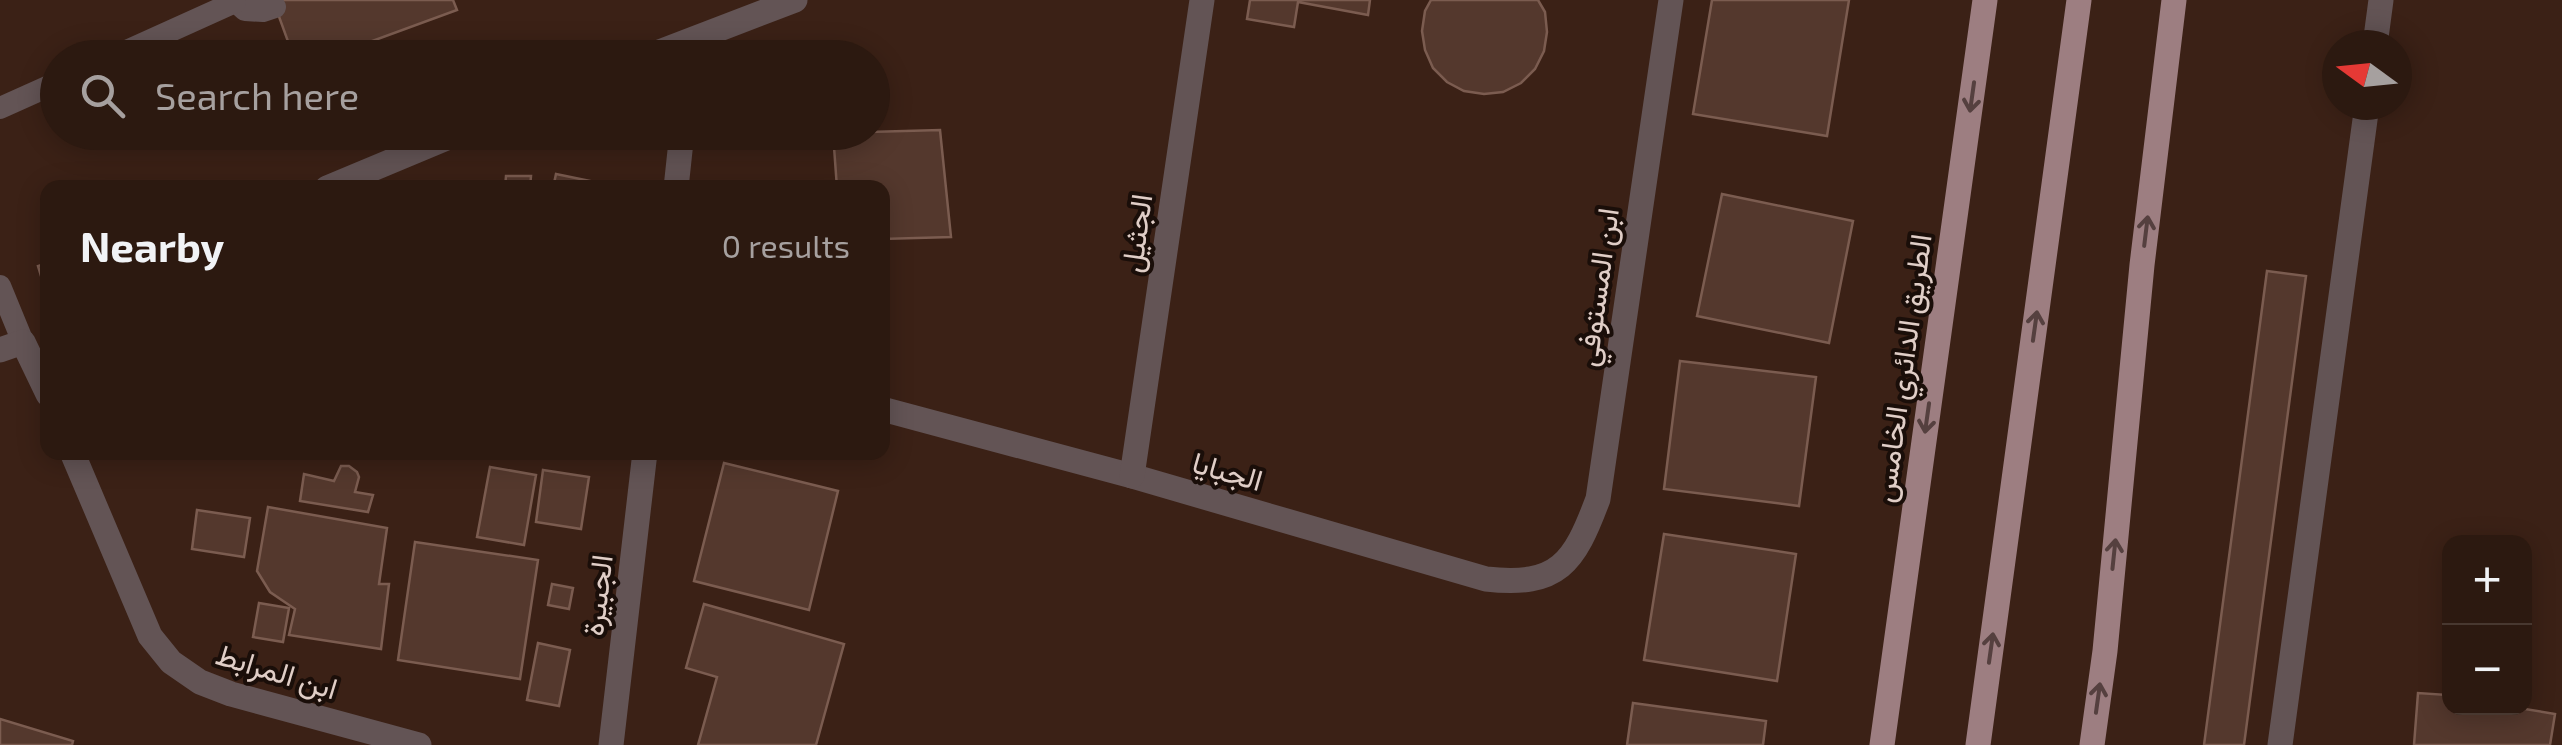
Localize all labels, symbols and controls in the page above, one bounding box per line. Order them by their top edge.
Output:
north arrow [2322,30,2412,120]
search box [40,40,890,150]
icon: search [75,68,130,123]
text: Search here [155,72,359,118]
one-way arrow [1962,80,1981,112]
street label: الجثيل [1112,191,1159,275]
street label: ابن المستوفي [1567,205,1633,370]
one-way arrow [2137,215,2156,248]
text: Nearby [80,220,224,270]
text: 0 results [722,226,850,264]
street label: الطريق الدائري الخامس [1864,231,1946,506]
one-way arrow [2026,311,2044,343]
one-way arrow [1917,402,1936,434]
street label: الجبايا [1188,443,1267,498]
map controls [2442,535,2532,715]
button: + [2442,535,2532,625]
one-way arrow [2105,539,2124,571]
street label: الجبيرة [573,552,621,638]
button: − [2442,625,2532,715]
one-way arrow [1982,633,2001,665]
street label: ابن المرابط [211,634,342,707]
one-way arrow [2090,683,2108,715]

